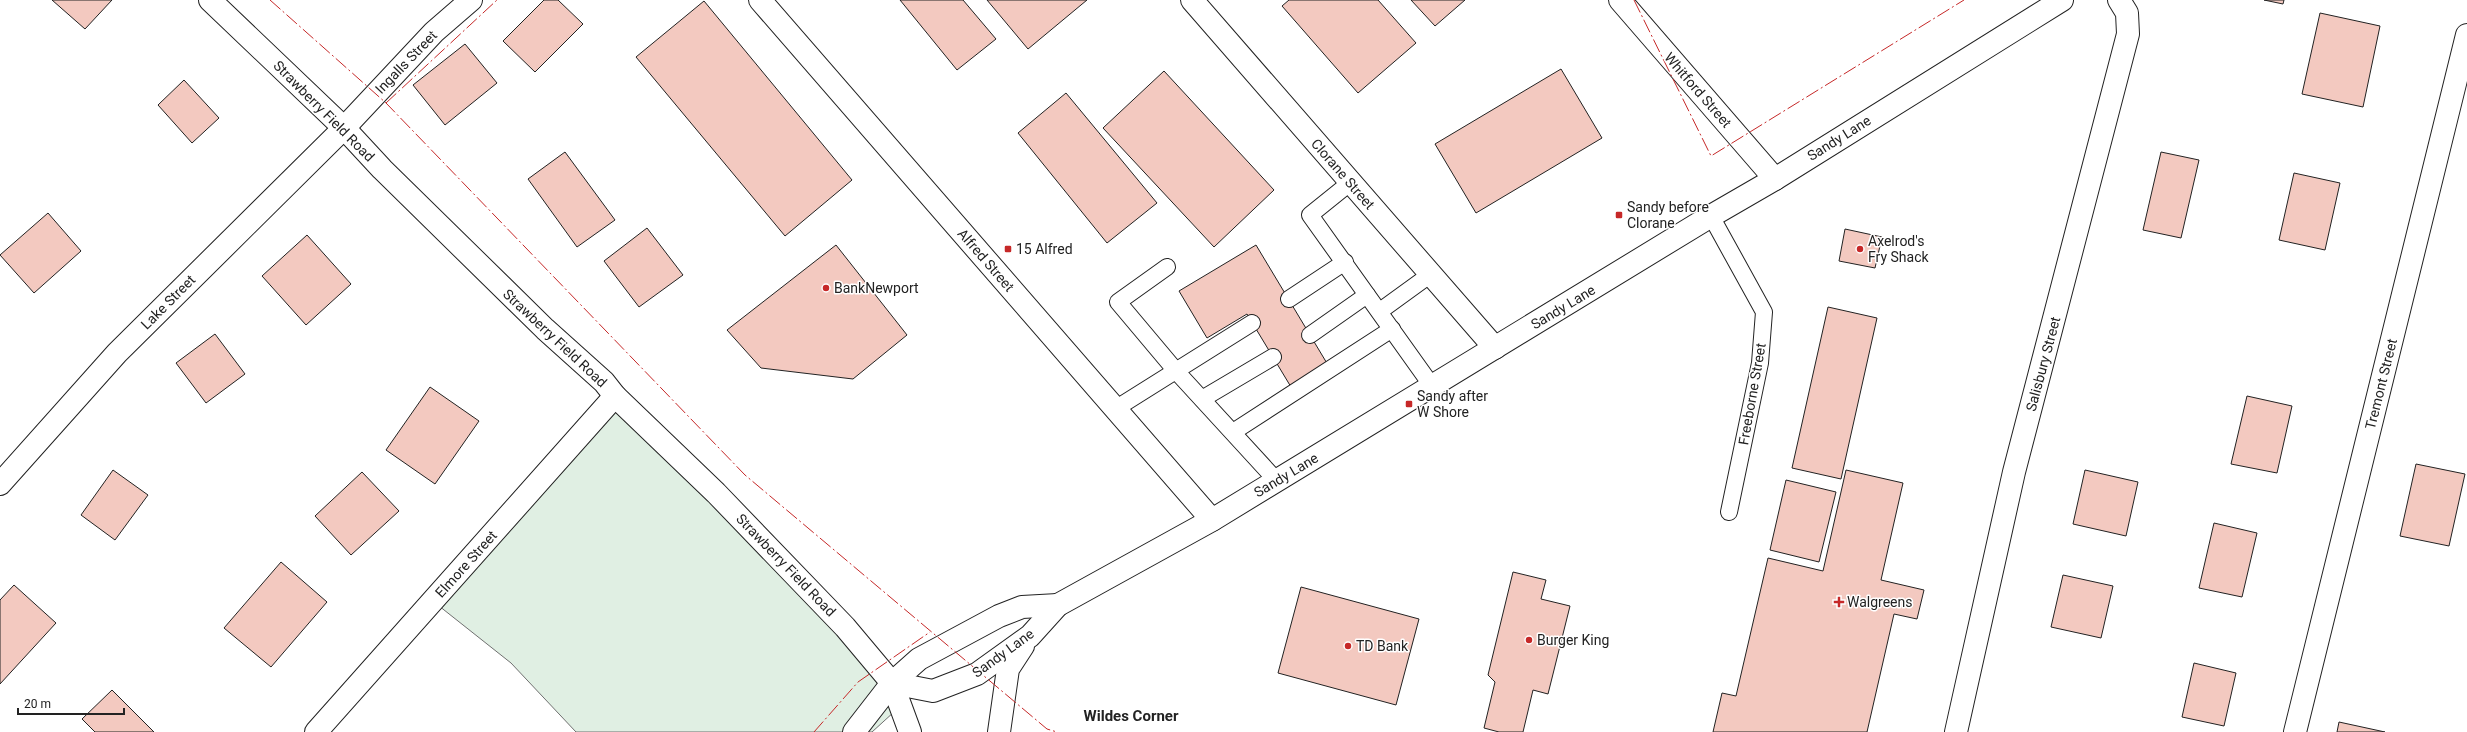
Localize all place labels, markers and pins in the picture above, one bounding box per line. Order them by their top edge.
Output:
place label: Sandy before Clorane [1627,199,1709,231]
marker: Sandy before Clorane [1614,210,1624,220]
place label: Axelrod's Fry Shack [1868,233,1929,265]
place label: 15 Alfred [1016,241,1073,257]
marker: 15 Alfred [1003,244,1013,254]
marker: Axelrod's Fry Shack [1855,244,1865,254]
place label: BankNewport [834,280,919,296]
marker: BankNewport [821,283,831,293]
place label: Sandy after W Shore [1417,388,1488,420]
marker: Sandy after W Shore [1404,399,1414,409]
place label: Walgreens [1847,594,1913,610]
marker: Walgreens [1834,597,1844,607]
place label: Burger King [1537,632,1609,648]
marker: Burger King [1524,635,1534,645]
place label: TD Bank [1356,638,1409,654]
marker: TD Bank [1343,641,1353,651]

